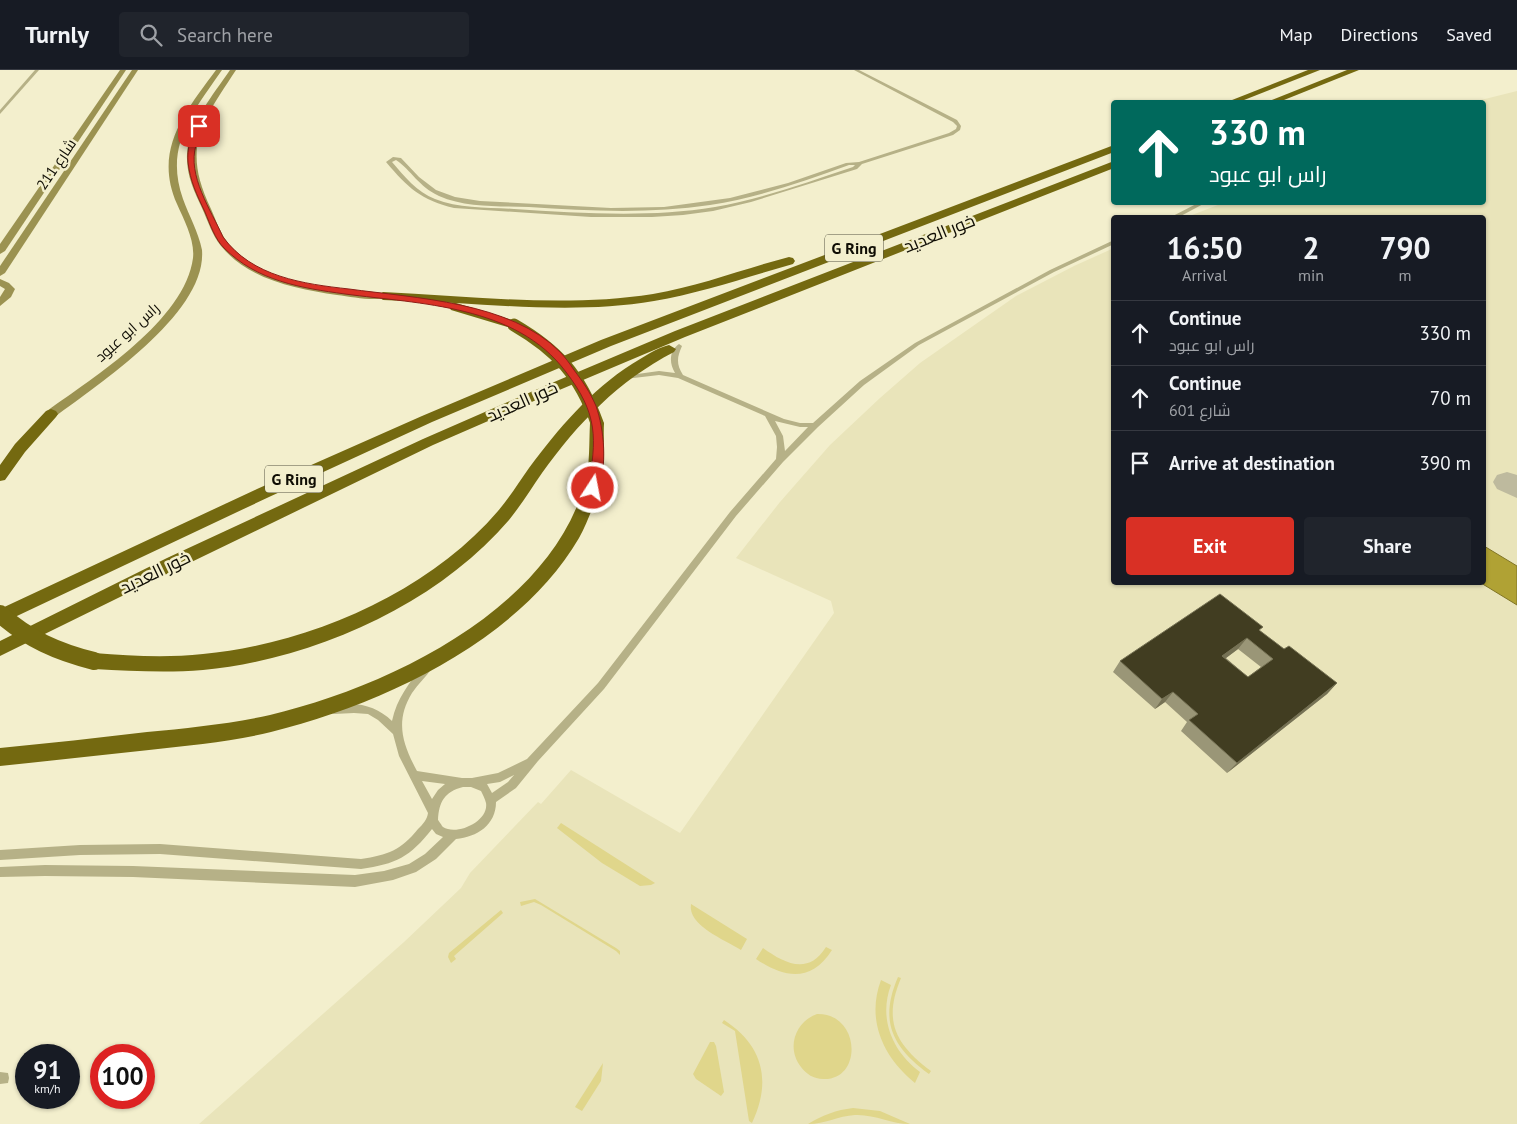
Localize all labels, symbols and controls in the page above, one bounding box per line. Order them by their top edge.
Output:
search box [119,12,469,57]
text: Turnly [25,19,89,50]
icon: search [137,21,165,49]
text: Search here [177,23,273,47]
text: Map [1280,23,1312,46]
text: Directions [1340,23,1418,46]
text: Saved [1446,23,1492,46]
pin [178,105,220,147]
text: 330 m [1209,109,1306,155]
icon: arrive [185,112,213,140]
icon: ahead [1126,120,1191,185]
street label: شارع 211 [32,135,82,194]
text: راس ابو عبود [1209,160,1326,188]
street label: خور العديد [900,208,978,258]
text: 16:50 [1166,228,1243,267]
text: 2 [1303,228,1320,267]
text: 790 [1379,228,1431,267]
road number: G Ring [825,234,883,262]
text: Arrival [1182,265,1227,285]
text: min [1298,265,1324,285]
text: m [1399,265,1412,285]
street label: راس ابو عبود [91,298,164,367]
text: Continue [1169,306,1241,330]
icon: ahead [1126,319,1154,347]
text: 330 m [1419,321,1471,345]
text: راس ابو عبود [1169,335,1254,355]
text: Continue [1169,371,1241,395]
street label: خور العديد [483,375,561,427]
icon: ahead [1126,384,1154,412]
text: 70 m [1430,386,1471,410]
text: شارع 601 [1169,400,1230,420]
icon: arrive [1126,449,1154,477]
text: Arrive at destination [1169,451,1335,475]
text: 390 m [1419,451,1471,475]
position arrow [566,461,618,513]
road number: G Ring [265,466,323,492]
button: Exit [1126,517,1294,575]
button: Share [1304,517,1471,575]
street label: خور العديد [116,545,194,599]
speed limit sign: 100 [90,1044,155,1109]
text: 91 [33,1054,62,1086]
text: km/h [34,1081,61,1096]

